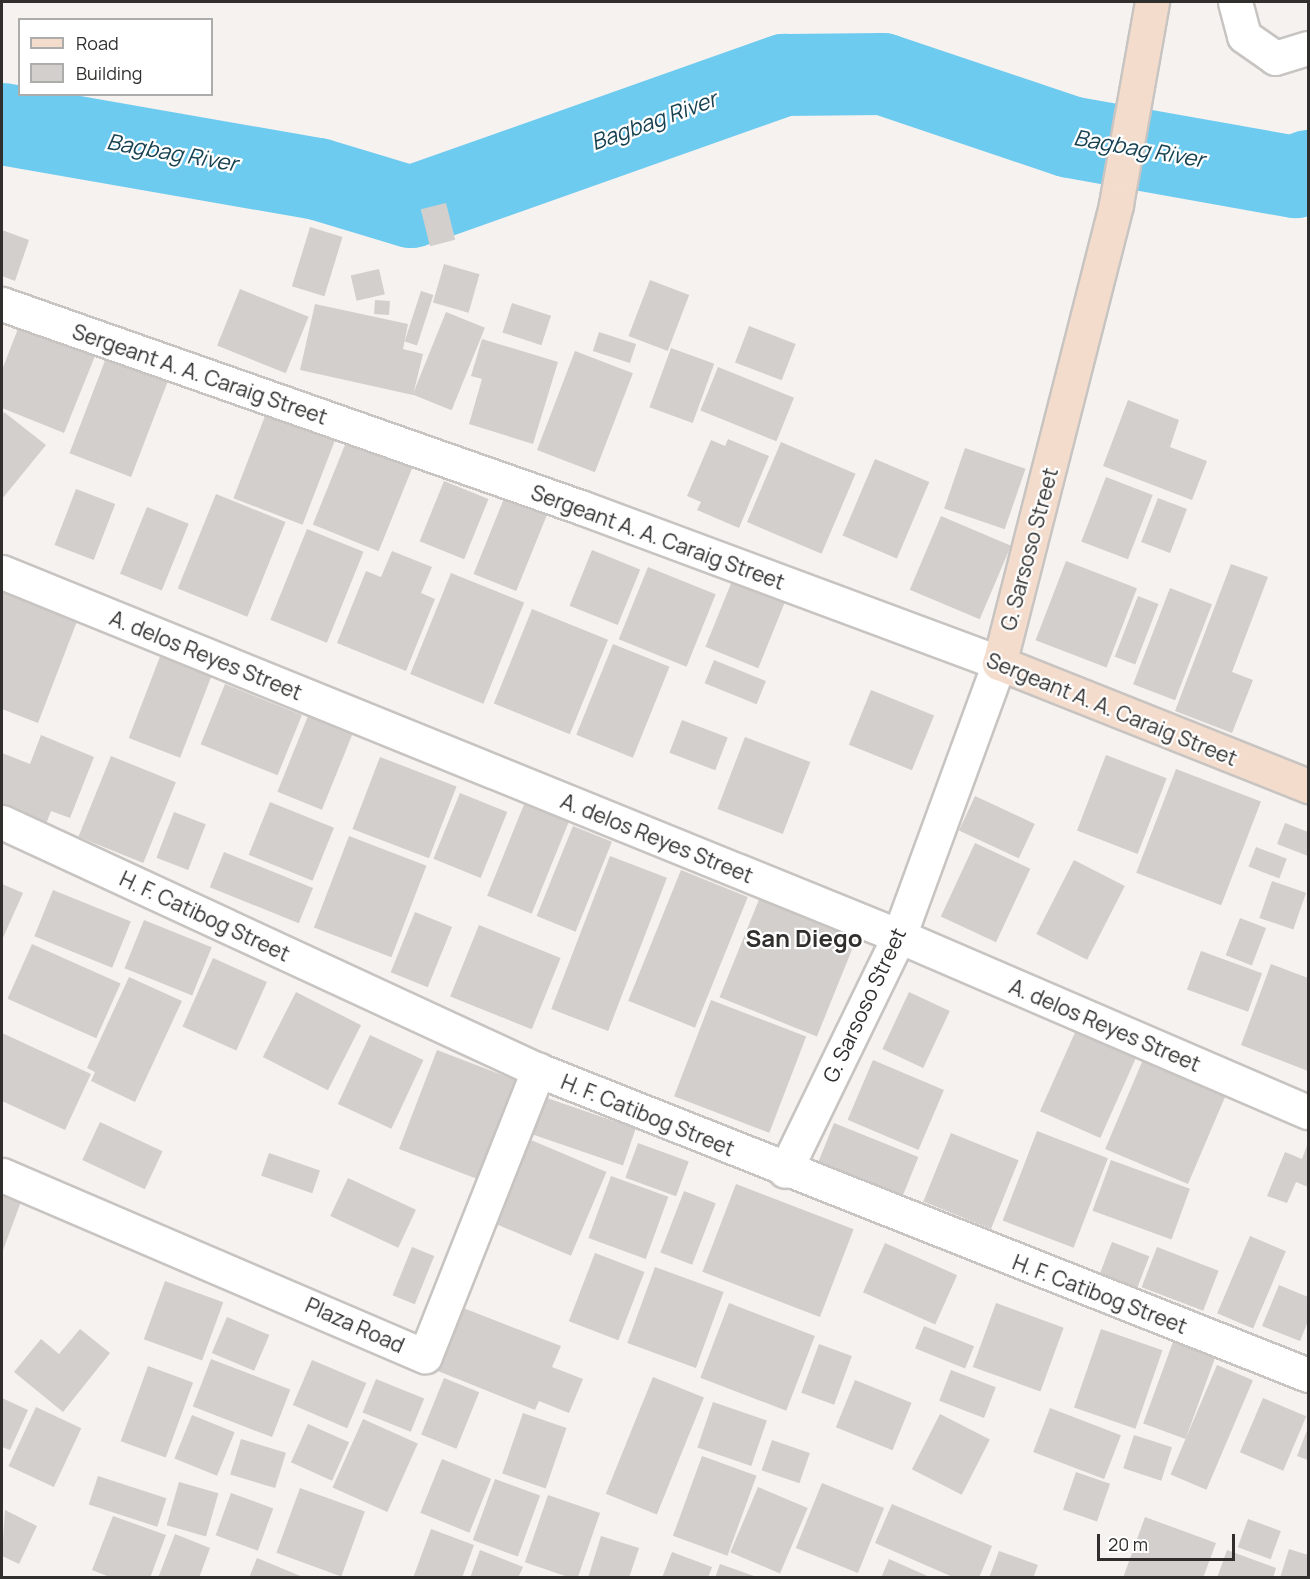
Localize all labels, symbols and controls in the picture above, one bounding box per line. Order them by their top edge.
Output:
legend [18,18,213,96]
text: Road [76,31,119,55]
text: Building [76,61,142,85]
water label: Bagbag River [587,86,721,156]
water label: Bagbag River [1072,125,1206,173]
water label: Bagbag River [105,129,239,177]
street label: Sergeant A. A. Caraig Street [69,318,331,430]
street label: G. Sarsoso Street [995,465,1063,633]
street label: Sergeant A. A. Caraig Street [528,479,788,595]
street label: A. delos Reyes Street [106,605,306,705]
street label: Sergeant A. A. Caraig Street [983,647,1241,771]
street label: A. delos Reyes Street [557,788,757,888]
street label: H. F. Catibog Street [116,866,294,966]
district label: San Diego [745,924,863,952]
street label: G. Sarsoso Street [817,924,911,1086]
street label: A. delos Reyes Street [1006,973,1204,1077]
street label: H. F. Catibog Street [558,1069,738,1161]
street label: H. F. Catibog Street [1009,1249,1191,1339]
street label: Plaza Road [302,1292,408,1358]
scale bar [1100,1522,1238,1560]
text: 20 m [1108,1532,1148,1556]

